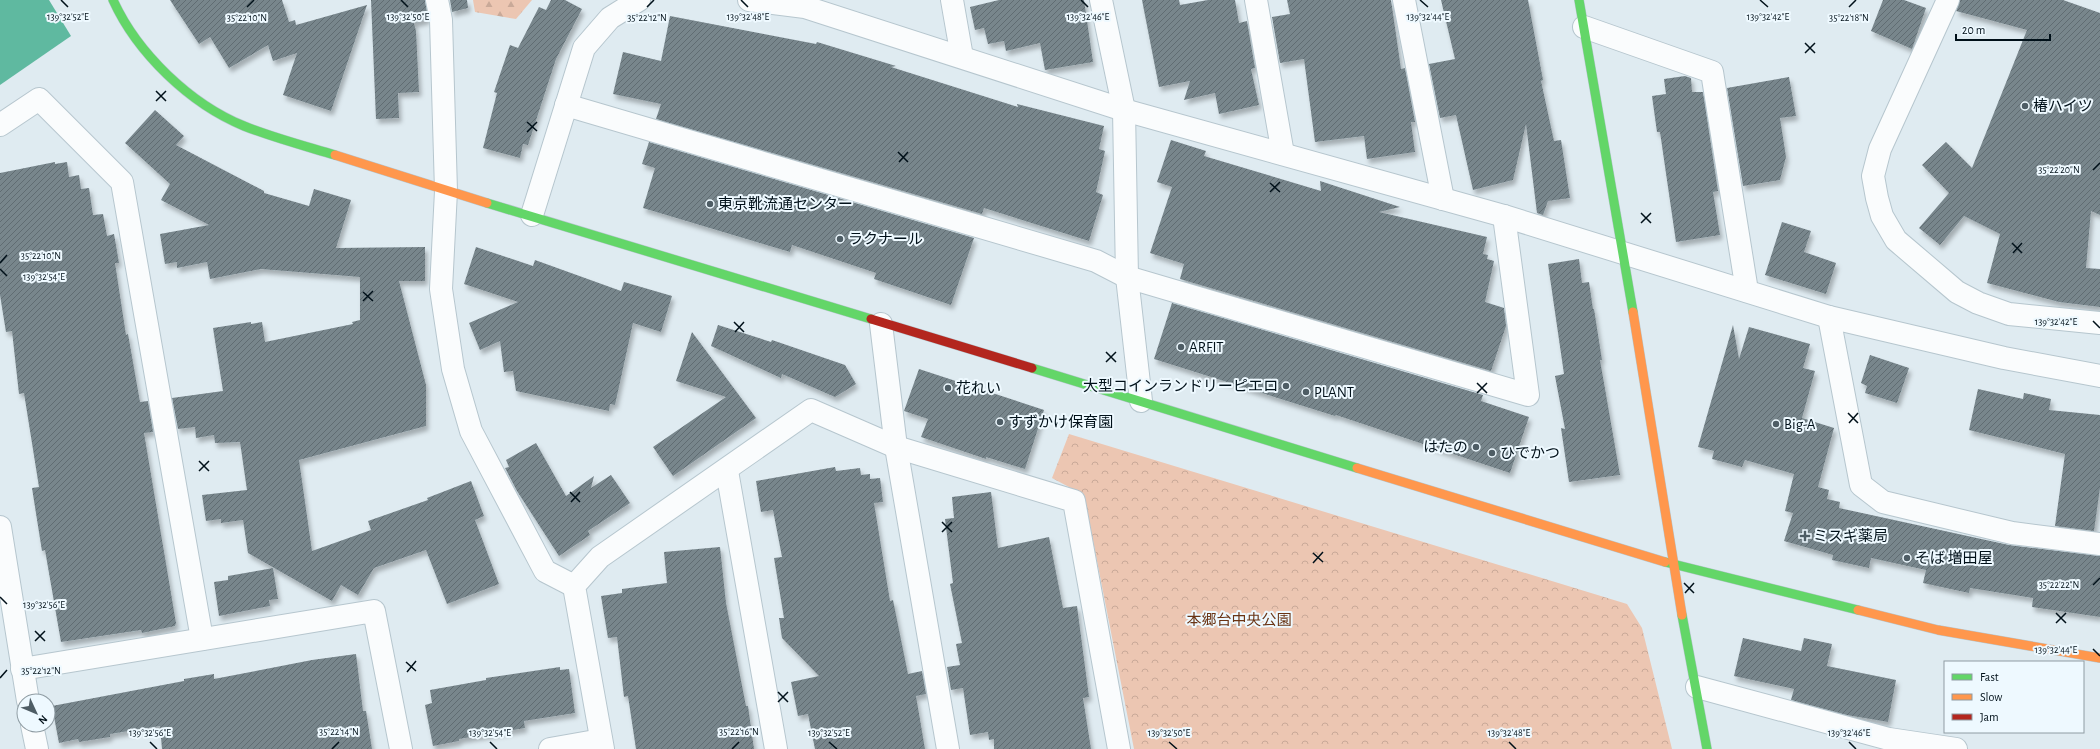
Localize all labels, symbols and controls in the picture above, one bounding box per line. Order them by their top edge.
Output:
text: 139°32'52"E [47,12,89,22]
text: 139°32'50"E [387,12,429,22]
text: 139°32'48"E [727,12,770,22]
text: 139°32'46"E [1067,12,1110,22]
text: 139°32'44"E [1407,12,1450,22]
text: 139°32'42"E [1747,12,1789,22]
text: 35°22'10"N [227,13,267,23]
text: 35°22'12"N [627,13,667,23]
text: 35°22'18"N [1829,13,1869,23]
scale bar [1956,16,2050,42]
text: 20 m [1962,24,1985,36]
place label: 椿ハイツ [2033,98,2093,114]
marker: 椿ハイツ [2020,101,2030,111]
text: 35°22'20"N [2038,165,2080,175]
place label: 東京靴流通センター [718,196,853,212]
marker: 東京靴流通センター [705,199,715,209]
place label: ラクナール [848,231,923,247]
marker: ラクナール [835,234,845,244]
text: 35°22'10"N [21,251,61,261]
text: 139°32'54"E [23,272,65,282]
text: 139°32'42"E [2035,317,2077,327]
place label: ARFIT [1189,340,1224,355]
marker: ARFIT [1176,342,1186,352]
place label: 大型コインランドリーピエロ [1083,378,1278,394]
place label: 花れい [956,380,1001,396]
marker: 大型コインランドリーピエロ [1281,381,1291,391]
marker: 花れい [943,383,953,393]
place label: PLANT [1314,385,1355,400]
marker: PLANT [1301,387,1311,397]
place label: すずかけ保育園 [1008,414,1113,430]
marker: すずかけ保育園 [995,417,1005,427]
place label: Big-A [1784,417,1816,432]
marker: Big-A [1771,419,1781,429]
place label: はたの [1423,440,1468,455]
marker: はたの [1471,442,1481,452]
place label: ひでかつ [1500,446,1560,461]
marker: ひでかつ [1487,448,1497,458]
place label: ミスギ薬局 [1813,528,1888,544]
marker: ミスギ薬局 [1800,531,1810,541]
place label: そば 増田屋 [1915,549,1992,566]
marker: そば 増田屋 [1902,553,1912,563]
text: 35°22'22"N [2039,580,2079,590]
text: 139°32'56"E [23,600,65,610]
park label: 本郷台中央公園 [1186,612,1292,628]
text: 139°32'44"E [2035,645,2078,655]
legend [1944,661,2084,733]
text: 35°22'12"N [21,666,61,676]
text: Fast [1980,671,1999,683]
text: Slow [1980,691,2002,703]
north arrow [16,693,56,733]
text: Jam [1980,711,1999,723]
text: N [36,713,49,726]
text: 35°22'14"N [319,727,359,737]
text: 35°22'16"N [719,727,759,737]
text: 139°32'56"E [129,728,171,738]
text: 139°32'54"E [469,728,511,738]
text: 139°32'52"E [808,728,850,738]
text: 139°32'50"E [1148,728,1190,738]
text: 139°32'48"E [1488,728,1531,738]
text: 139°32'46"E [1828,728,1871,738]

